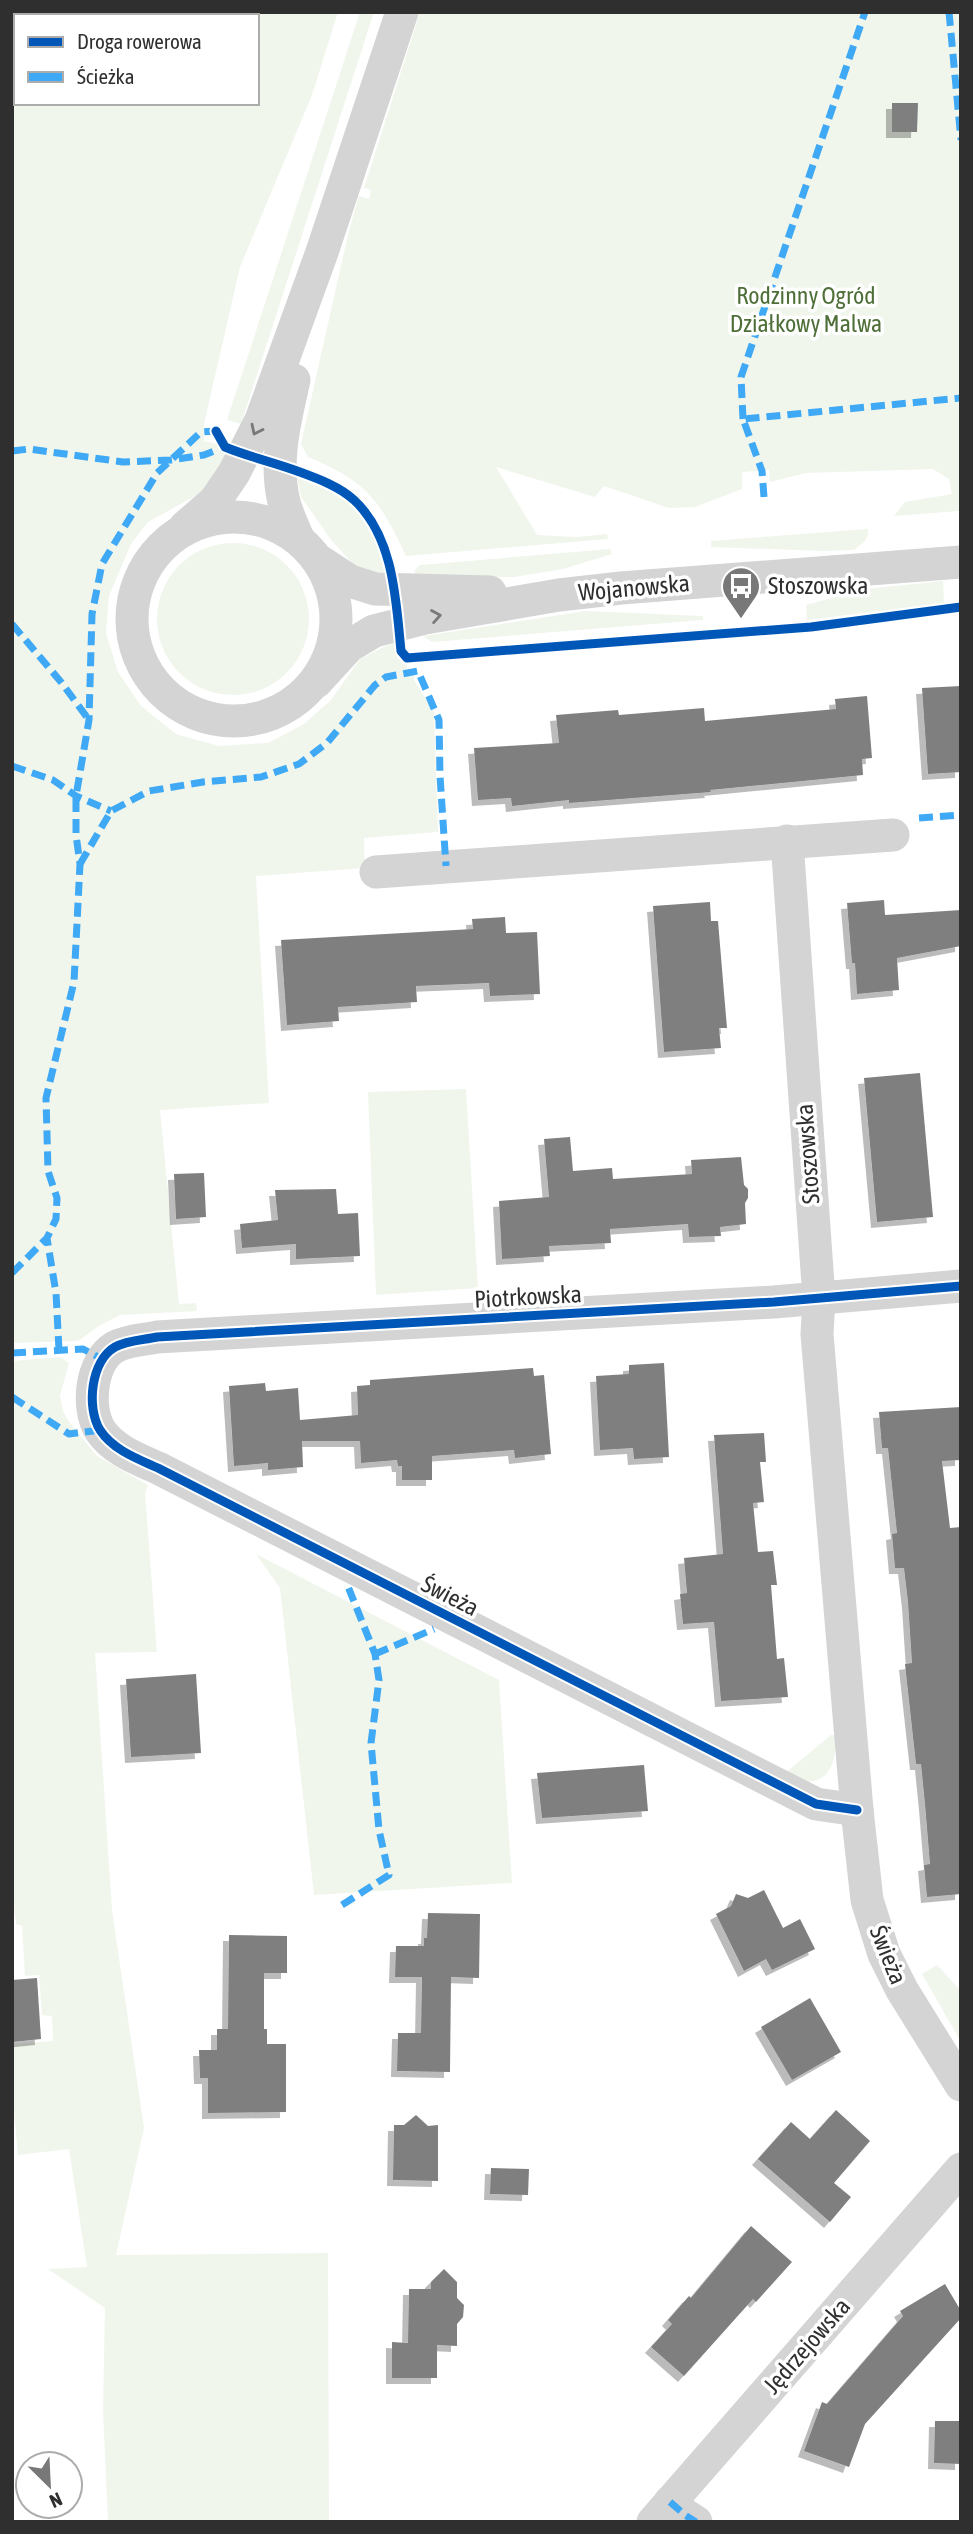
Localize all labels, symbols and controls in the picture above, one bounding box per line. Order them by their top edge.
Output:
legend [14,14,259,105]
text: Droga rowerowa [77,29,202,53]
text: Ścieżka [77,64,135,88]
park label: Rodzinny Ogród Działkowy Malwa [730,282,882,337]
one-way arrow [250,423,264,435]
bus stop icon: Stoszowska [720,565,762,620]
street label: Wojanowska [577,569,691,606]
place label: Stoszowska [768,572,868,599]
one-way arrow [430,609,442,624]
street label: Stoszowska [791,1103,824,1205]
street label: Piotrkowska [473,1280,582,1313]
street label: Świeża [417,1570,483,1621]
street label: Świeża [865,1922,912,1988]
street label: Jędrzejowska [758,2293,855,2399]
north arrow [14,2450,84,2520]
text: N [46,2488,66,2513]

